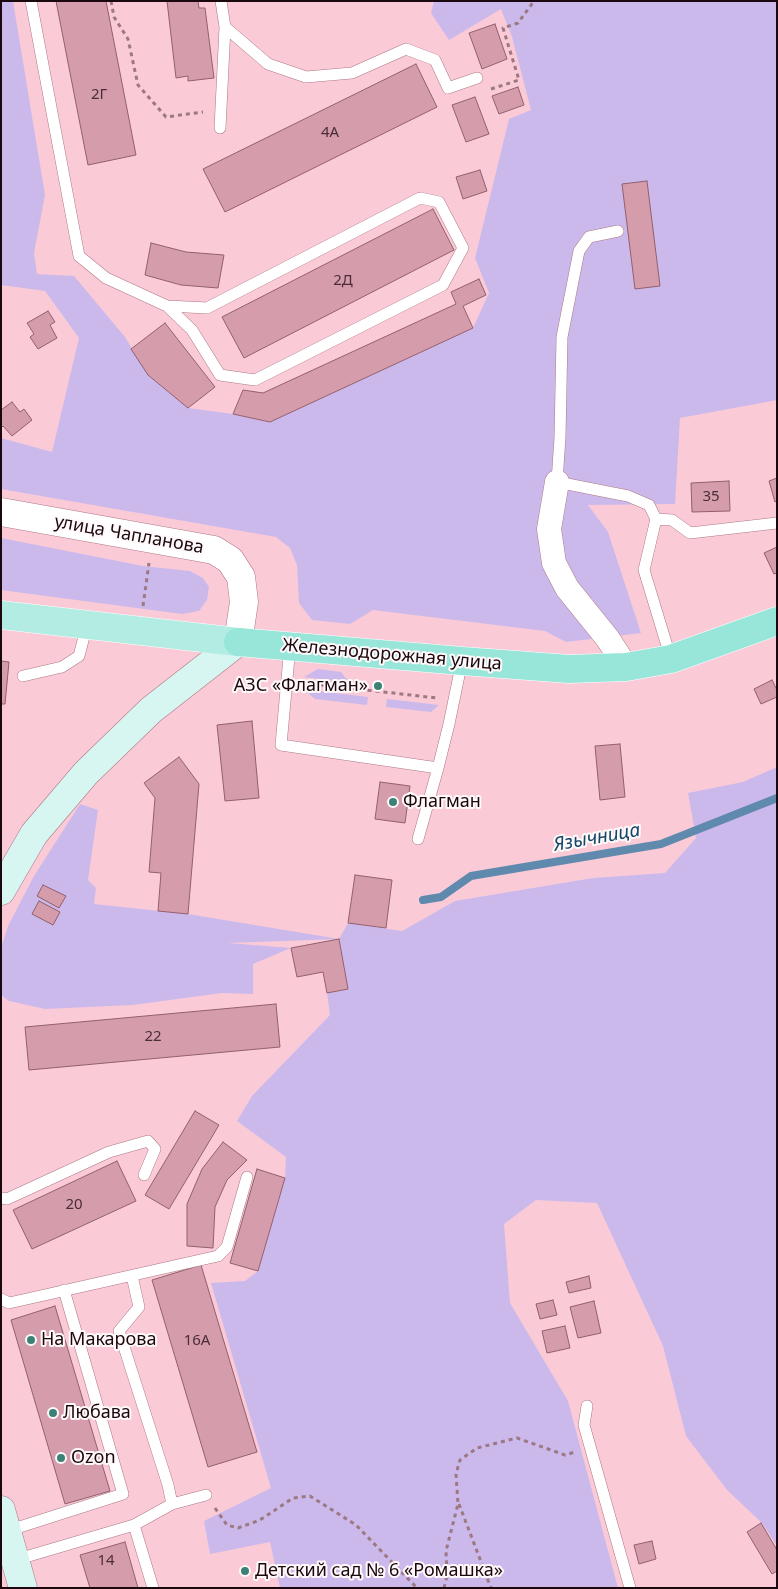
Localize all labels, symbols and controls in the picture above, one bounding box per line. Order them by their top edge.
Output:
house number: 2Г [91,86,107,104]
house number: 4А [321,124,339,142]
house number: 2Д [333,272,353,290]
house number: 35 [702,488,720,506]
street label: улица Чапланова [53,511,205,559]
street label: Железнодорожная улица [281,635,503,675]
place label: АЗС «Флагман» [234,675,368,697]
marker: АЗС «Флагман» [372,680,384,692]
place label: Флагман [403,791,481,813]
marker: Флагман [387,796,399,808]
water label: Язычница [552,819,642,857]
house number: 22 [144,1028,162,1046]
house number: 20 [65,1196,83,1214]
place label: На Макарова [41,1329,156,1351]
house number: 16А [184,1332,210,1350]
marker: На Макарова [25,1334,37,1346]
place label: Любава [63,1402,131,1424]
marker: Любава [47,1407,59,1419]
place label: Ozon [71,1447,116,1469]
marker: Ozon [55,1452,67,1464]
house number: 14 [97,1552,115,1570]
place label: Детский сад № 6 «Ромашка» [255,1560,503,1582]
marker: Детский сад № 6 «Ромашка» [239,1565,251,1577]

